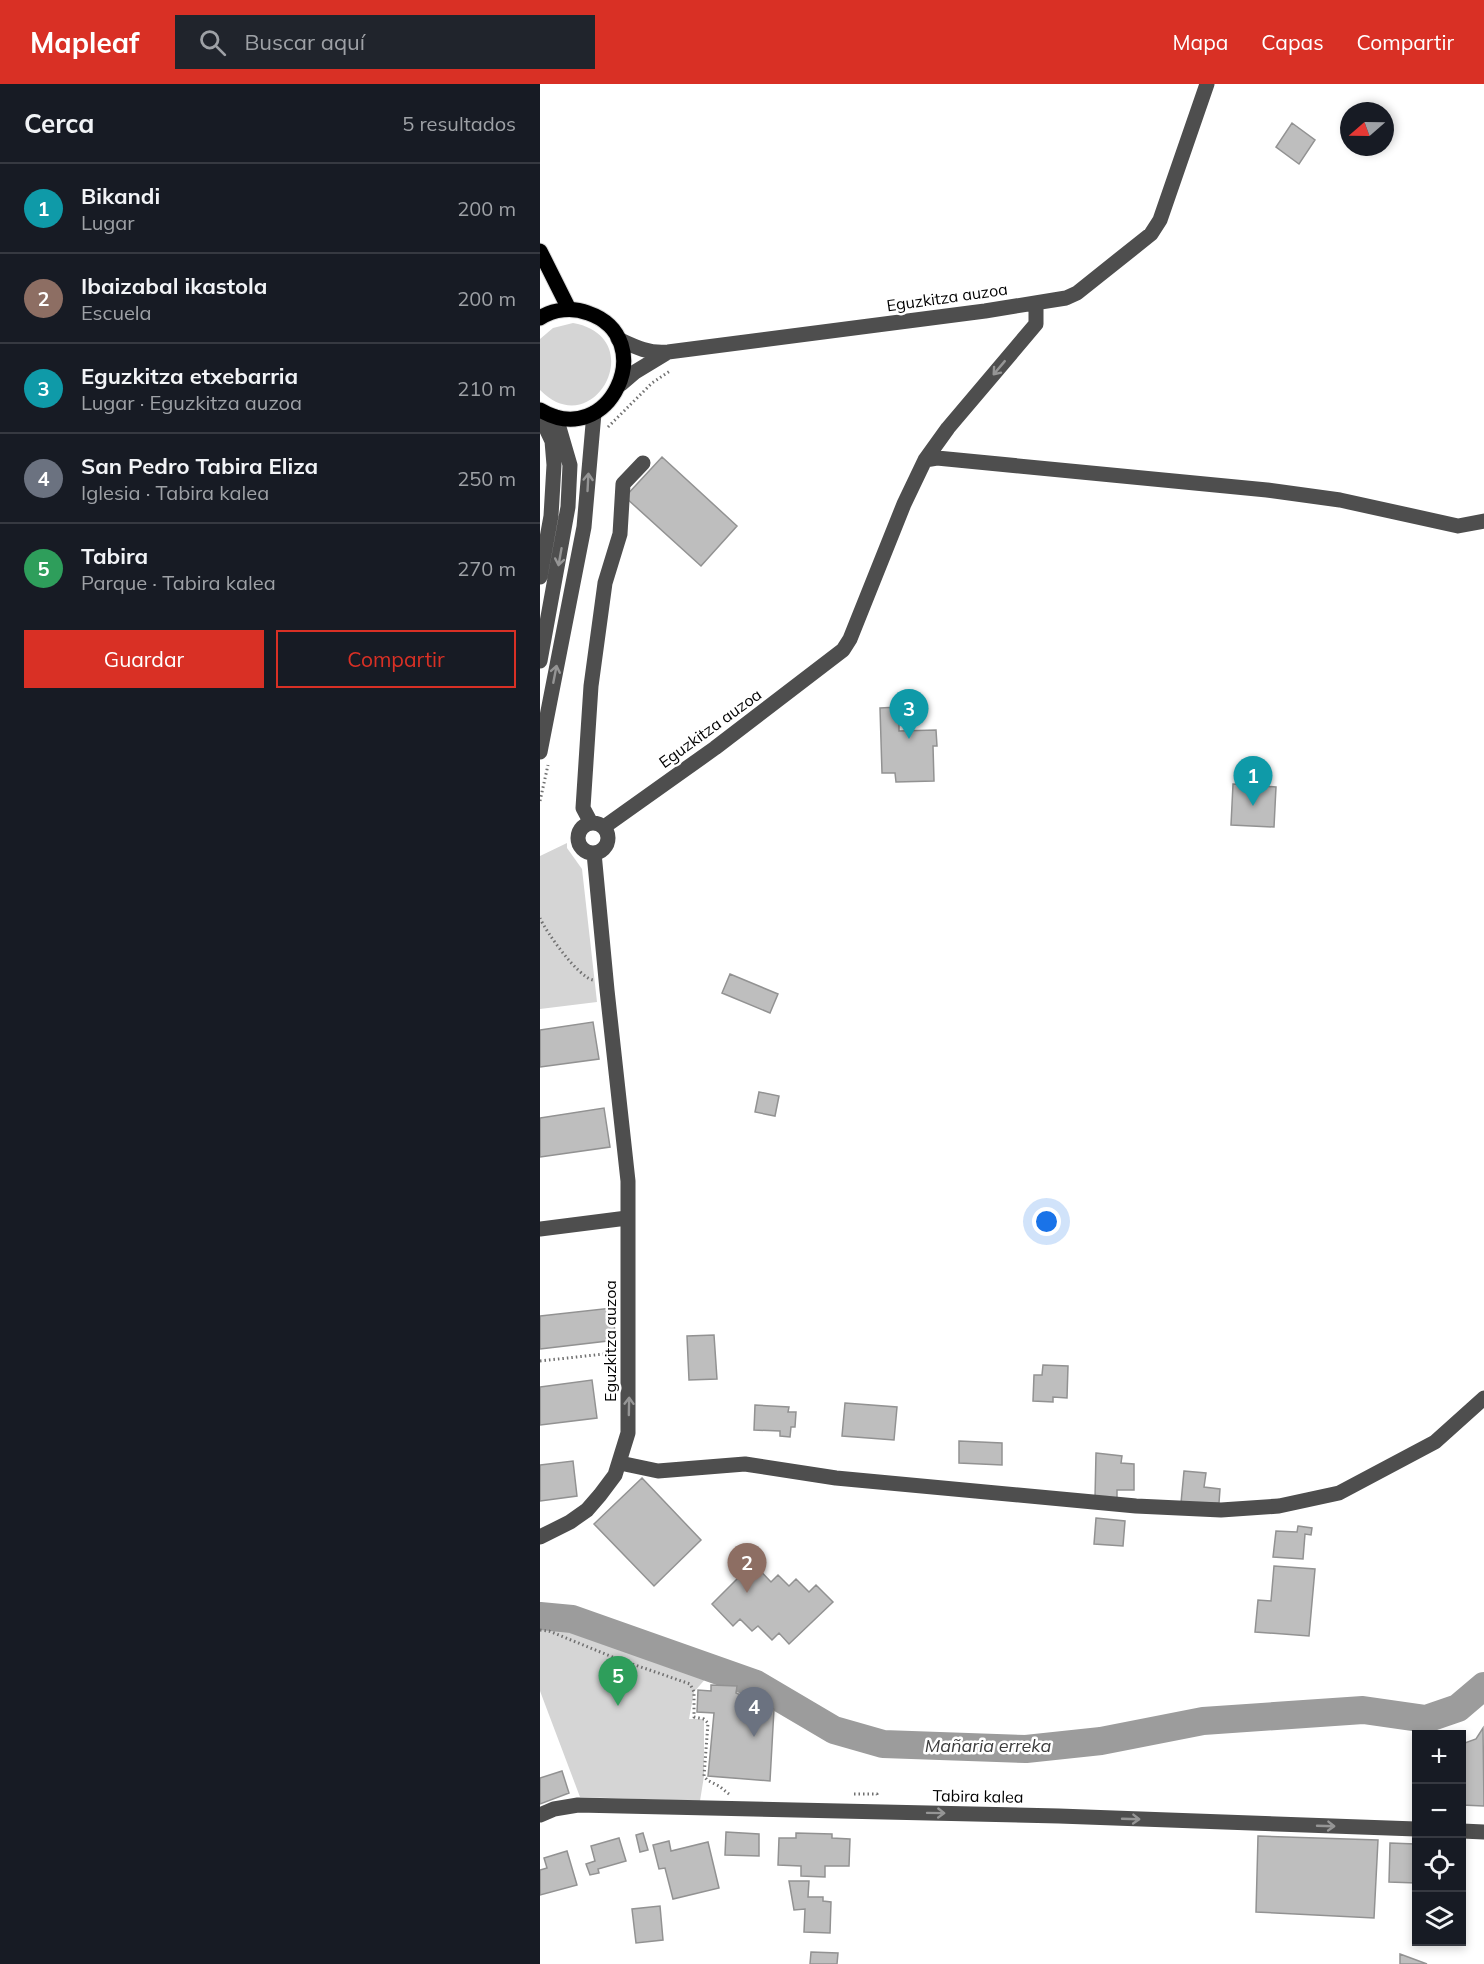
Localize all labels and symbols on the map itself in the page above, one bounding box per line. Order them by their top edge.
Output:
north arrow [1340,102,1394,156]
street label: Eguzkitza auzoa [885,279,1009,315]
one-way arrow [992,360,1006,375]
one-way arrow [582,472,593,492]
one-way arrow [554,546,565,566]
one-way arrow [550,665,561,684]
street label: Eguzkitza auzoa [655,684,765,772]
pin: 3 [890,690,928,739]
pin: 1 [1234,756,1272,806]
your location [1032,1207,1061,1236]
street label: Eguzkitza auzoa [600,1280,620,1402]
one-way arrow [623,1397,635,1417]
pin: 2 [728,1544,766,1593]
pin: 5 [598,1656,638,1706]
pin: 4 [734,1688,774,1737]
water label: Mañaria erreka [925,1734,1051,1757]
street label: Tabira kalea [932,1785,1024,1807]
one-way arrow [926,1807,946,1819]
one-way arrow [1121,1813,1141,1824]
one-way arrow [1316,1821,1336,1832]

